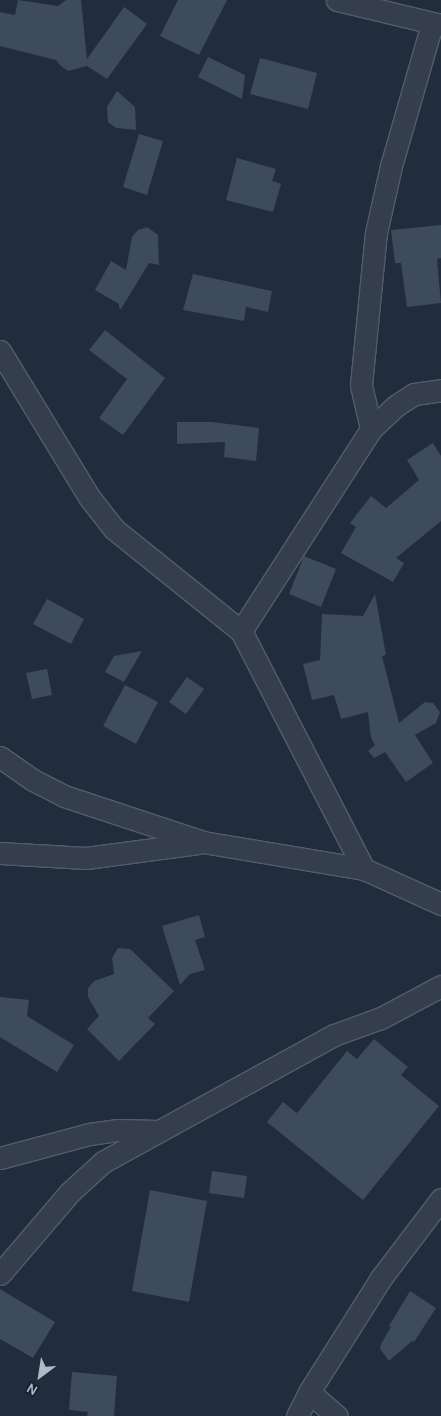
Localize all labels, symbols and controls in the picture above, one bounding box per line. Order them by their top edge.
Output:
north arrow [15,1351,65,1401]
text: N [23,1379,41,1399]

